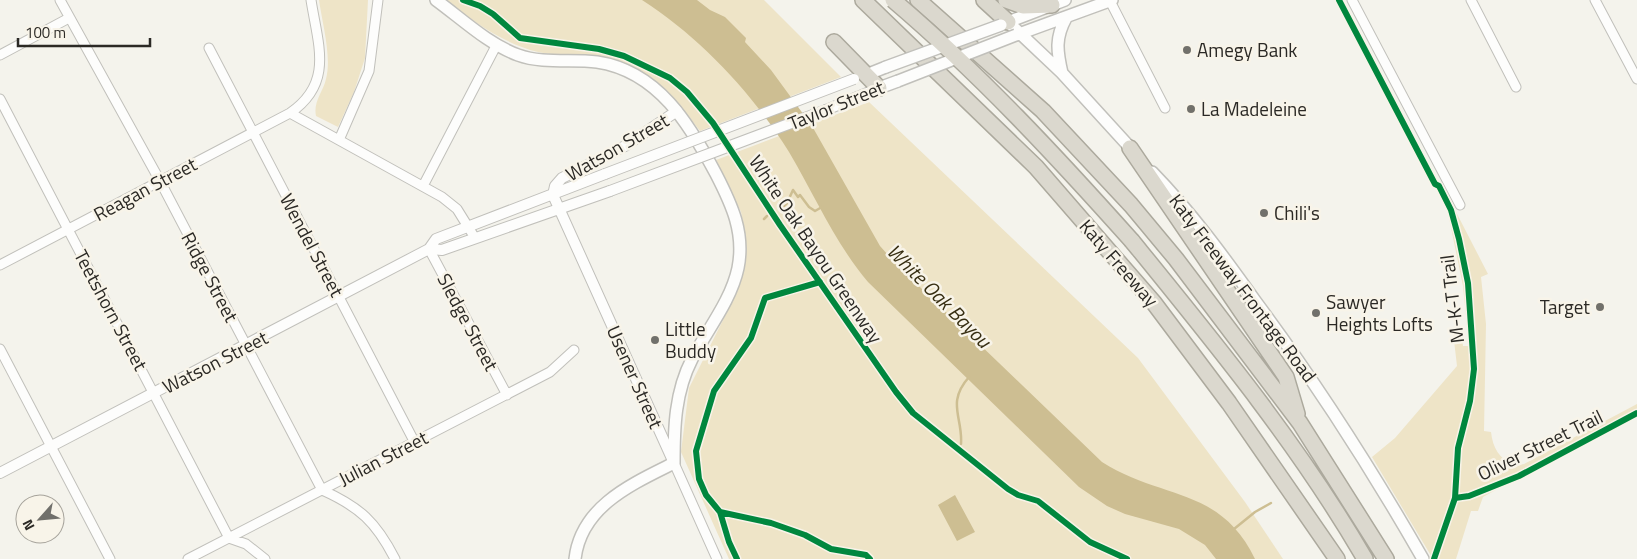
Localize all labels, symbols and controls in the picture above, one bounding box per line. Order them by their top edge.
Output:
scale bar [18,15,150,47]
text: 100 m [25,21,66,44]
place label: Amegy Bank [1197,35,1297,64]
marker: Amegy Bank [1181,44,1193,56]
street label: Taylor Street [784,72,888,137]
place label: La Madeleine [1201,94,1307,123]
marker: La Madeleine [1185,103,1197,115]
street label: Watson Street [560,105,674,188]
street label: Reagan Street [88,149,202,228]
street label: White Oak Bayou Greenway [742,149,890,349]
street label: Katy Freeway Frontage Road [1163,187,1324,388]
street label: Wendel Street [273,188,352,302]
place label: Chili's [1274,198,1320,227]
marker: Chili's [1258,207,1270,219]
street label: Katy Freeway [1073,212,1166,313]
street label: Ridge Street [175,226,247,327]
water label: White Oak Bayou [880,236,999,356]
street label: Teetshorn Street [67,244,156,376]
street label: M-K-T Trail [1432,253,1471,345]
street label: Sledge Street [431,268,506,376]
place label: Sawyer Heights Lofts [1326,287,1433,338]
place label: Target [1540,292,1590,321]
marker: Target [1594,301,1606,313]
marker: Sawyer Heights Lofts [1310,307,1322,319]
place label: Little Buddy [665,314,716,365]
street label: Usener Street [600,321,671,433]
street label: Watson Street [157,322,273,401]
marker: Little Buddy [649,334,661,346]
street label: Oliver Street Trail [1472,402,1608,488]
street label: Julian Street [333,422,433,492]
north arrow [15,494,65,544]
text: N [16,516,40,534]

